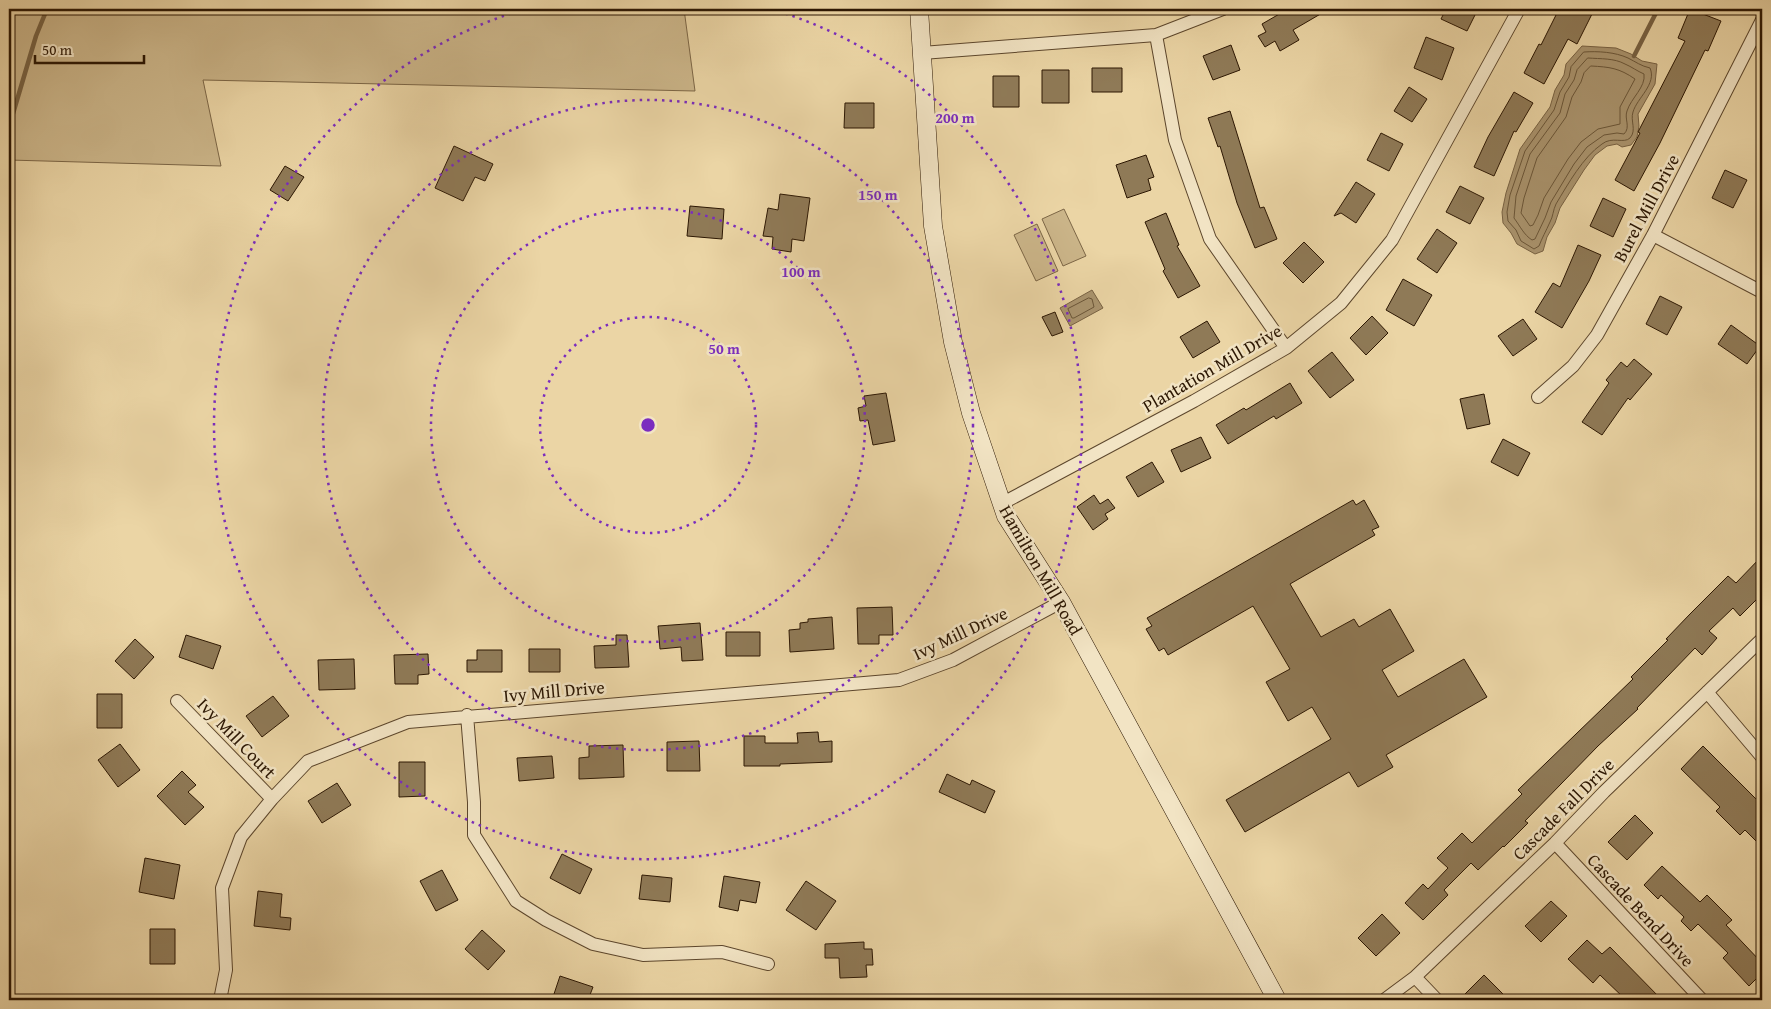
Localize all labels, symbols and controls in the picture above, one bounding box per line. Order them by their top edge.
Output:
scale bar [35,32,144,64]
text: 50 m [42,39,73,60]
text: 200 m [935,107,975,128]
street label: Burel Mill Drive [1606,149,1686,267]
text: 150 m [858,184,898,205]
text: 100 m [781,261,821,282]
street label: Plantation Mill Drive [1137,317,1287,419]
text: 50 m [708,338,740,359]
centre of rings [639,416,657,434]
street label: Hamilton Mill Road [993,500,1089,640]
street label: Ivy Mill Drive [908,599,1012,667]
street label: Ivy Mill Drive [502,673,606,709]
street label: Ivy Mill Court [191,691,283,785]
street label: Cascade Fall Drive [1506,752,1620,866]
street label: Cascade Bend Drive [1581,847,1701,973]

